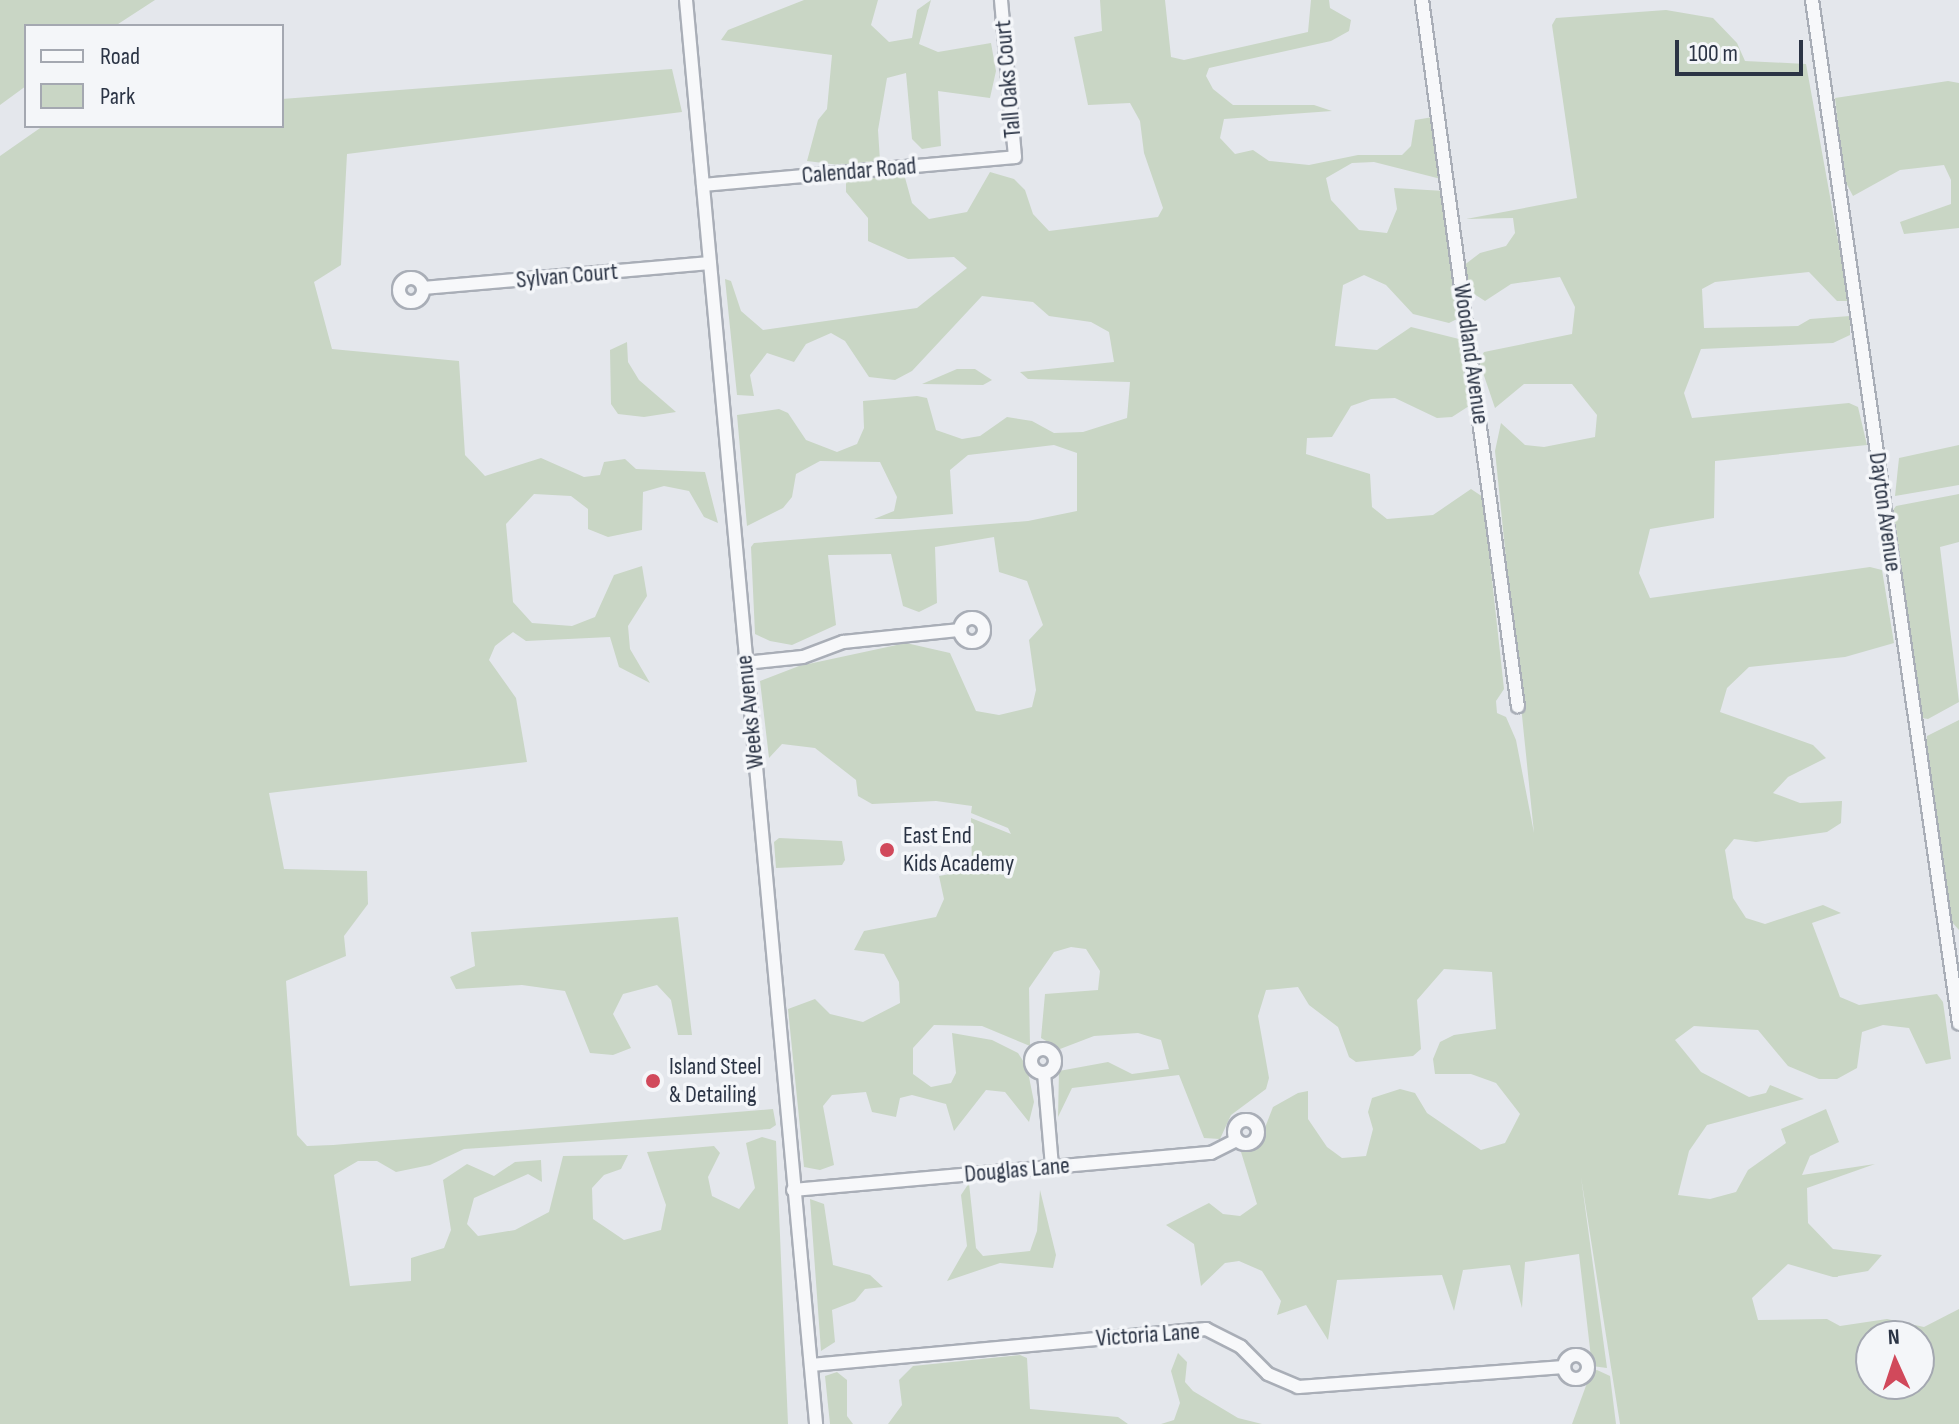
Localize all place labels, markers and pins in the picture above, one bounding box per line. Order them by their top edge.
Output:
place label: East End Kids Academy [903,822,1014,878]
marker: East End Kids Academy [878,841,896,859]
place label: Island Steel & Detailing [669,1053,761,1109]
marker: Island Steel & Detailing [644,1072,662,1090]

